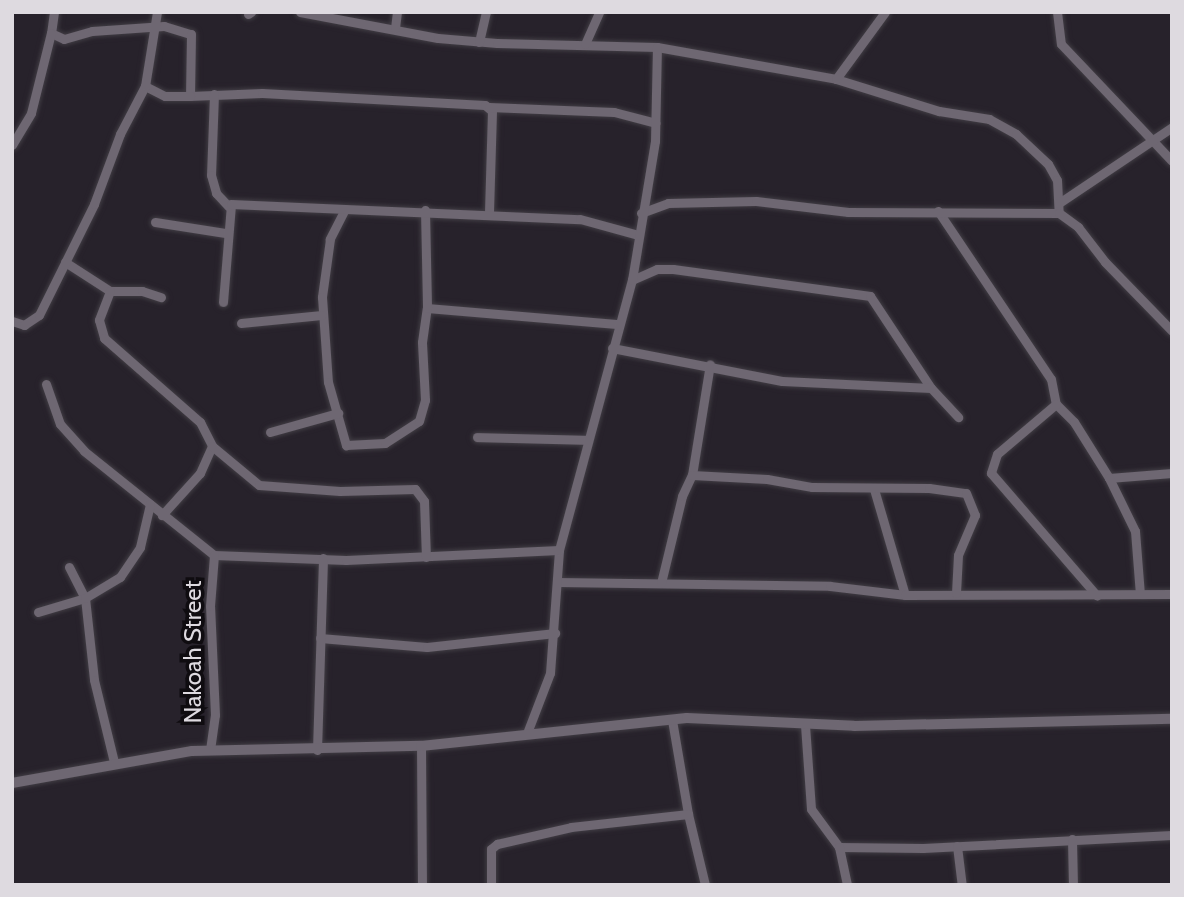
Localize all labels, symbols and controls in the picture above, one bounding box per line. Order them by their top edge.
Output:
street label: Nakoah Street [179,580,207,724]

